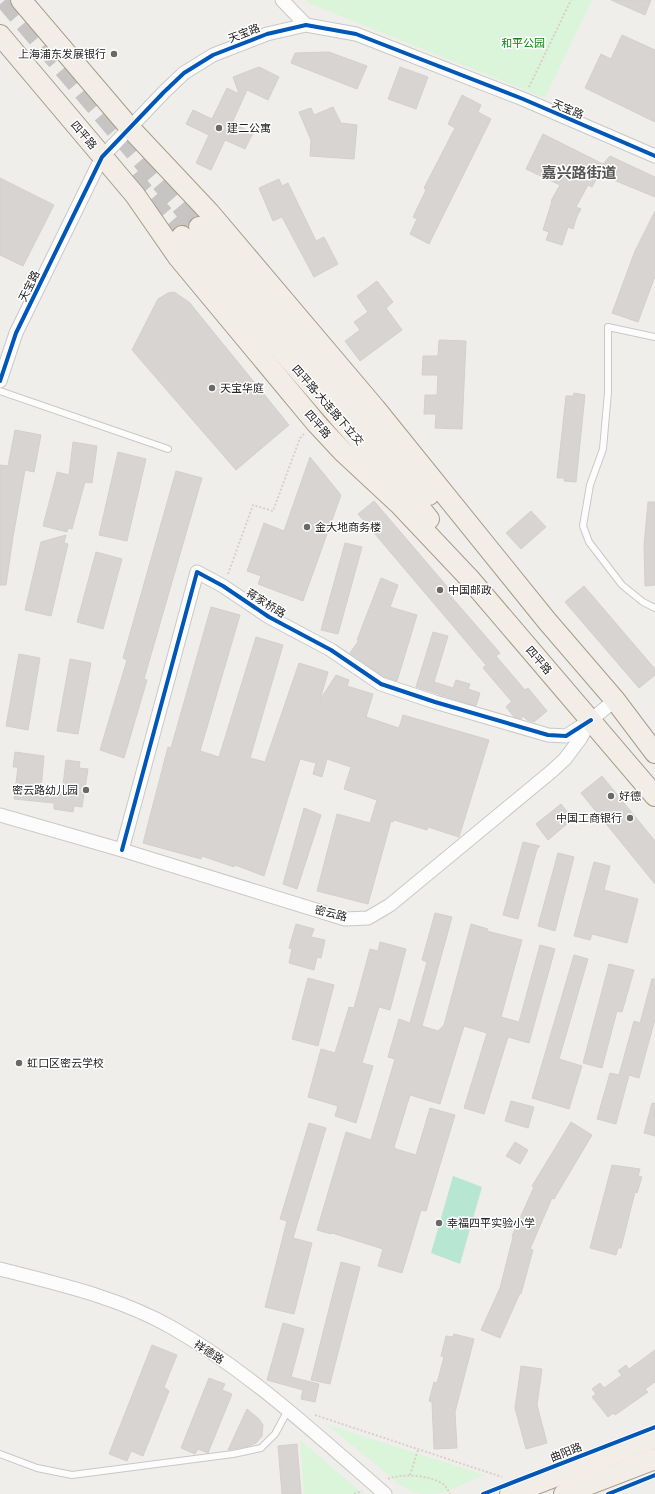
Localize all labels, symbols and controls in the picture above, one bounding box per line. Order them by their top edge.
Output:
street label: 天宝路 [226,21,262,45]
park label: 和平公园 [501,36,545,50]
place label: 上海浦东发展银行 [18,47,106,61]
marker: 上海浦东发展银行 [109,49,119,59]
street label: 天宝路 [550,96,586,122]
street label: 四平路 [68,118,100,152]
place label: 建二公寓 [227,121,271,135]
marker: 建二公寓 [214,123,224,133]
district label: 嘉兴路街道 [541,162,617,183]
street label: 天宝路 [15,268,43,304]
street label: 四平路-大连路下立交 [290,362,366,448]
place label: 天宝华庭 [220,381,264,395]
marker: 天宝华庭 [207,383,217,393]
street label: 四平路 [302,407,334,441]
place label: 金大地商务楼 [315,520,381,534]
marker: 金大地商务楼 [302,522,312,532]
place label: 中国邮政 [448,583,492,597]
street label: 蒋家桥路 [244,585,288,621]
marker: 中国邮政 [435,585,445,595]
street label: 四平路 [523,643,555,677]
place label: 密云路幼儿园 [12,783,78,797]
marker: 密云路幼儿园 [81,785,91,795]
place label: 好德 [619,789,641,803]
marker: 好德 [606,791,616,801]
place label: 中国工商银行 [556,811,622,825]
marker: 中国工商银行 [625,813,635,823]
street label: 密云路 [313,902,349,924]
place label: 虹口区密云学校 [27,1056,104,1070]
marker: 虹口区密云学校 [14,1058,24,1068]
place label: 幸福四平实验小学 [447,1216,535,1230]
marker: 幸福四平实验小学 [434,1218,444,1228]
street label: 祥德路 [191,1337,227,1367]
street label: 曲阳路 [548,1440,584,1464]

